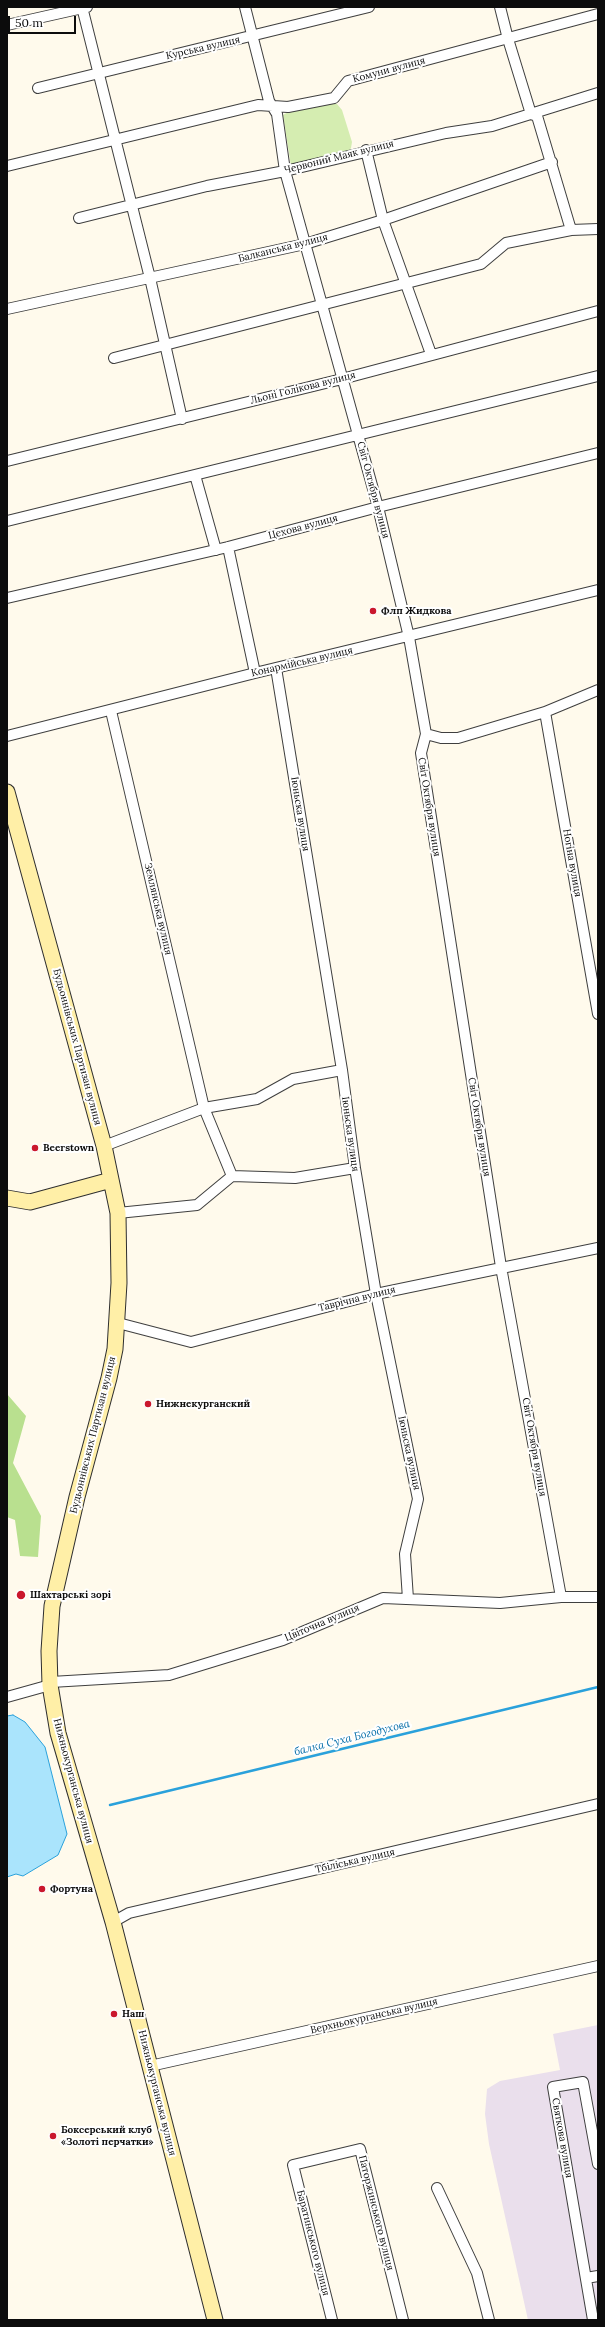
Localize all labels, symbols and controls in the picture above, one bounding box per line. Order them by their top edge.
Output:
scale bar [10,8,78,34]
text: 50 m [15,15,43,30]
street label: Курська вулиця [165,34,241,62]
street label: Комуни вулиця [351,55,427,85]
street label: Червоний Маяк вулиця [283,138,395,176]
street label: Балканська вулиця [237,231,329,265]
street label: Льоні Голікова вулиця [249,369,357,407]
street label: Світ Октября вулиця [354,440,392,540]
street label: Цехова вулиця [267,512,339,542]
place label: Флп Жидкова [381,605,452,617]
marker: Флп Жидкова [368,606,378,616]
street label: Конармійська вулиця [250,644,354,680]
street label: Світ Октября вулиця [415,757,443,857]
street label: Iюньска вулиця [288,776,312,852]
street label: Ногіна вулиця [560,828,584,898]
street label: Землянська вулиця [142,862,174,956]
street label: Будьоннівських Партизан вулиця [50,967,104,1127]
street label: Світ Октября вулиця [465,1077,493,1177]
street label: Iюньска вулиця [339,1096,361,1172]
place label: Beerstown [43,1142,94,1154]
marker: Beerstown [30,1143,40,1153]
street label: Таврічна вулиця [317,1284,397,1314]
street label: Будьоннівських Партизан вулиця [68,1355,118,1515]
street label: Світ Октября вулиця [519,1397,549,1497]
place label: Нижнекурганский [156,1398,250,1410]
marker: Нижнекурганский [143,1399,153,1409]
street label: Iюньска вулиця [395,1415,423,1491]
marker: Шахтарські зорі [15,1589,27,1601]
place label: Шахтарські зорі [30,1589,111,1601]
street label: Цвiточна вулиця [283,1602,361,1644]
street label: Нижньокурганська вулиця [51,1717,95,1845]
water label: балка Суха Богодухова [293,1717,411,1759]
street label: Тбіліська вулиця [314,1846,396,1876]
place label: Фортуна [50,1883,93,1895]
marker: Фортуна [37,1884,47,1894]
street label: Верхньокурганська вулиця [309,1996,439,2036]
place label: Наш [122,2008,144,2020]
marker: Наш [109,2009,119,2019]
street label: Нижньокурганська вулиця [136,2029,178,2157]
street label: Святкова вулиця [549,2097,575,2179]
place label: Боксерський клуб «Золоті перчатки» [61,2124,153,2148]
marker: Боксерський клуб «Золоті перчатки» [48,2131,58,2141]
street label: Паторжинського вулиця [356,2154,396,2272]
street label: Баратинського вулиця [294,2189,332,2297]

